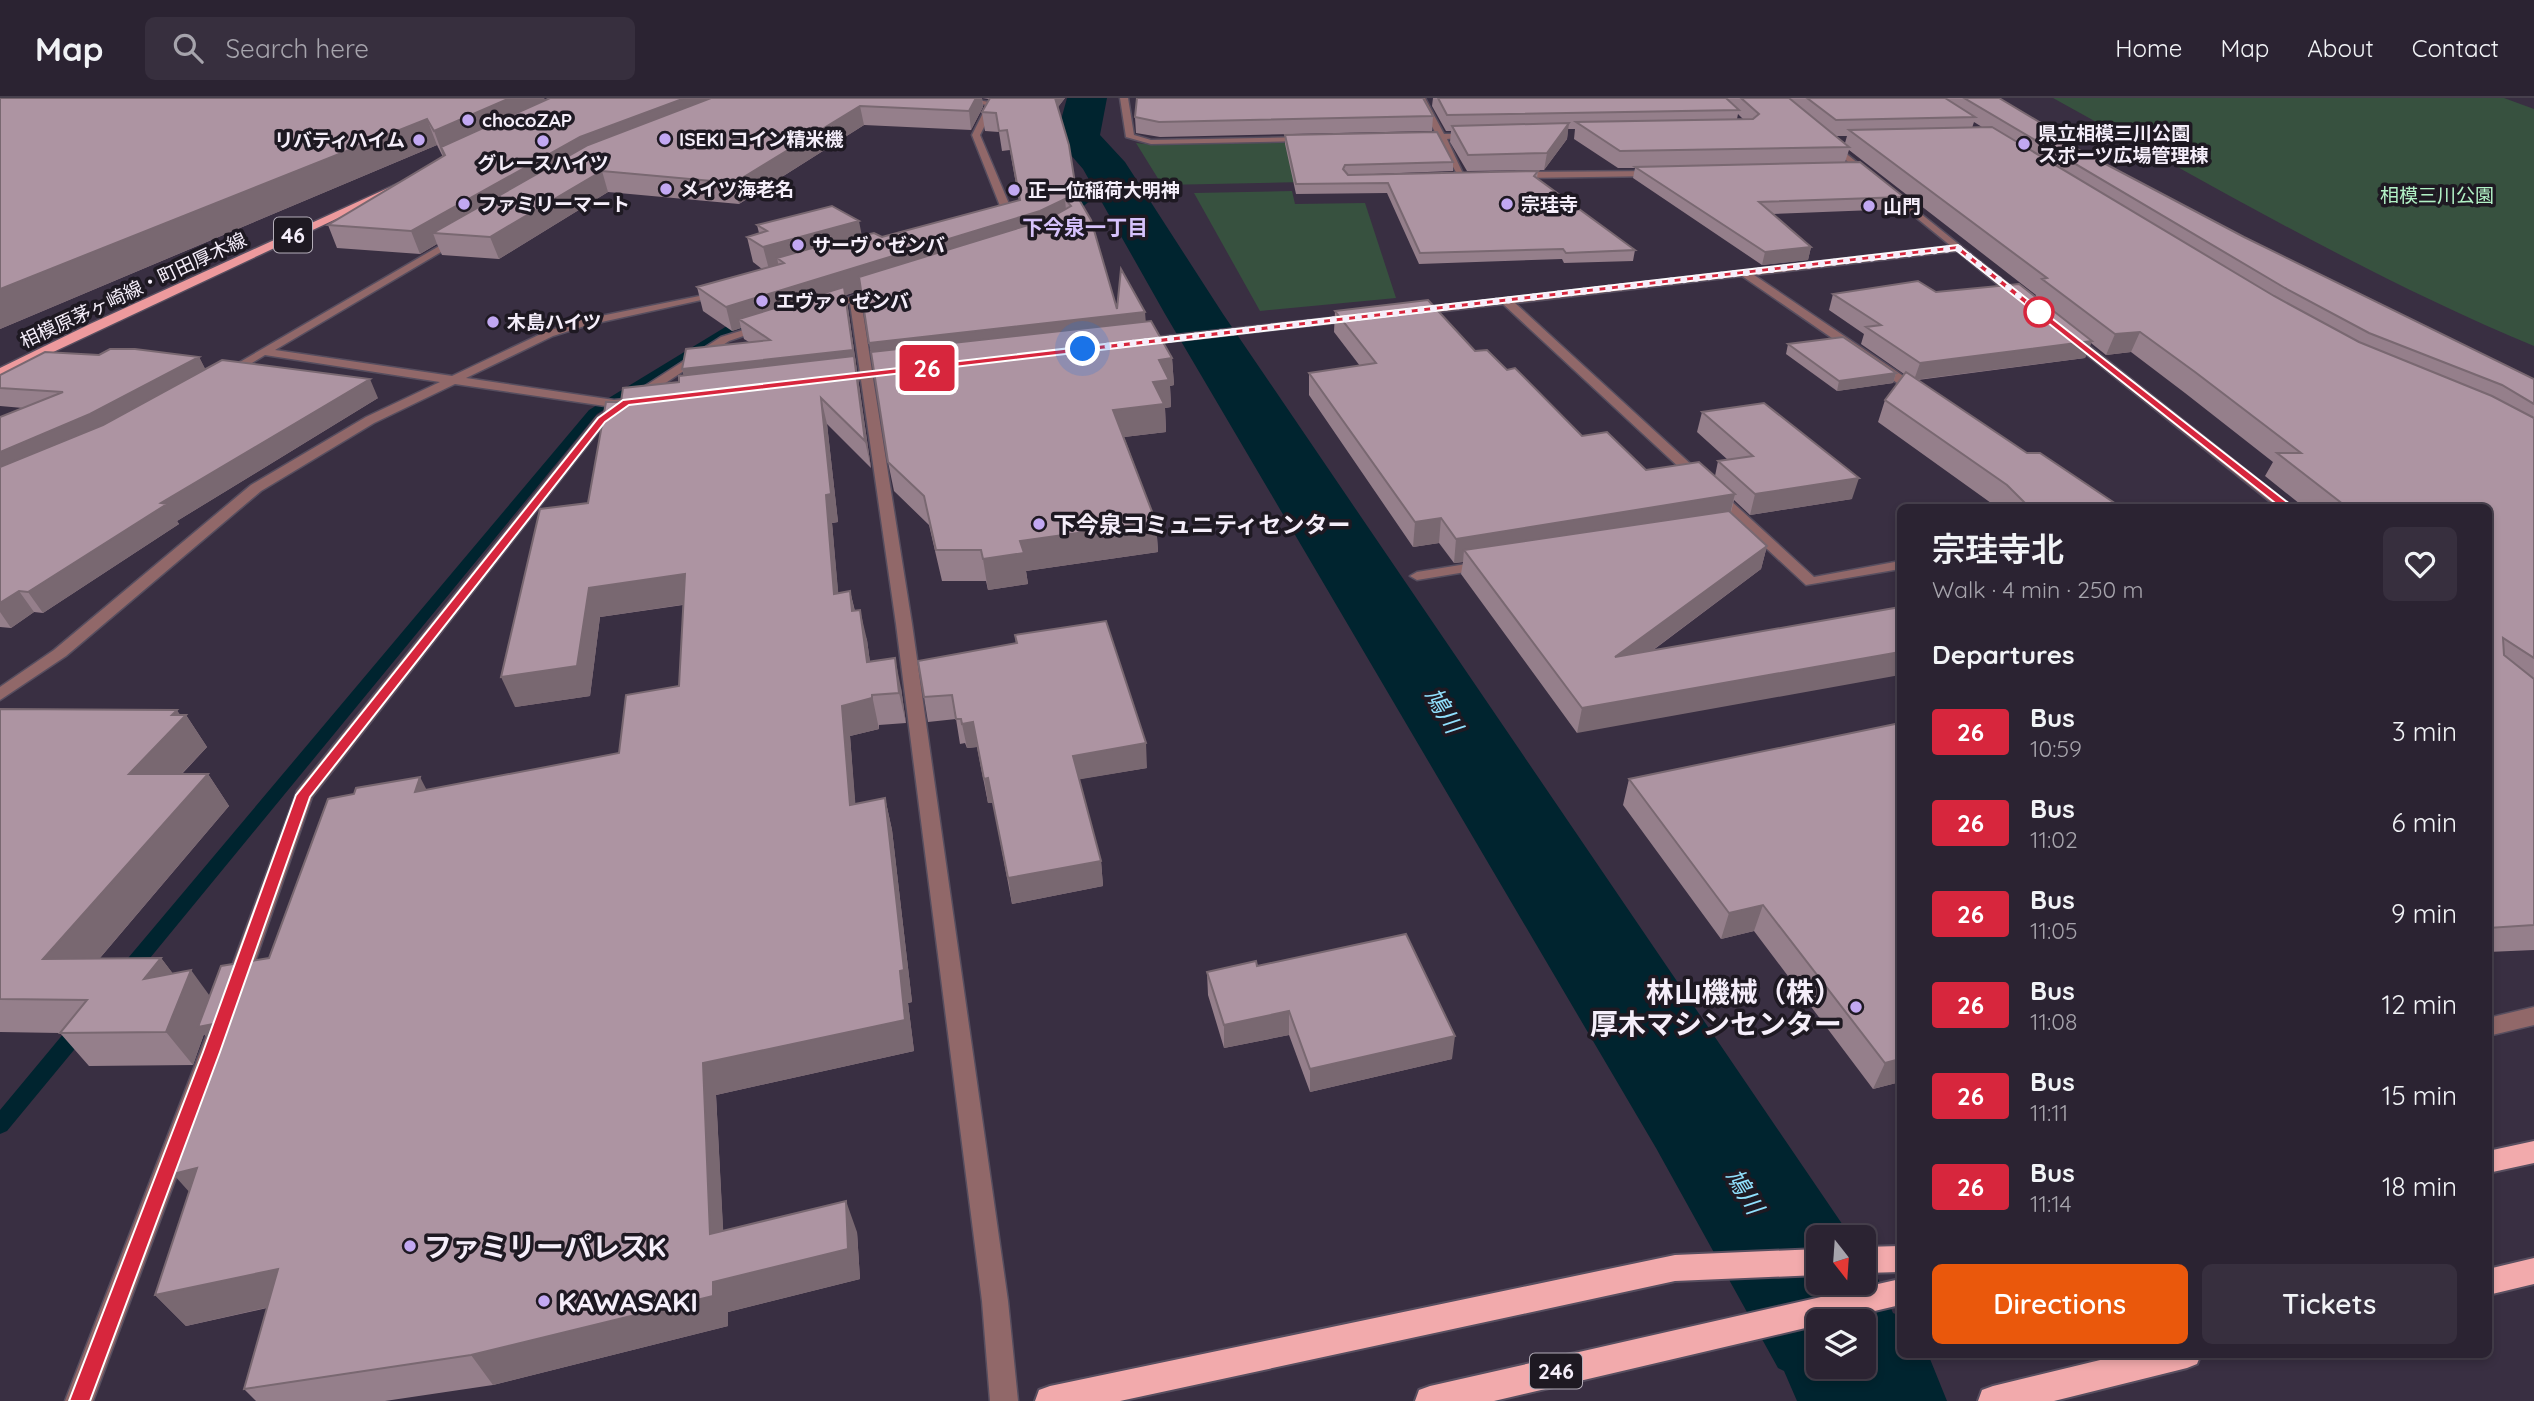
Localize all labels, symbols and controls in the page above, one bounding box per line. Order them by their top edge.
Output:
search box [145,17,635,80]
text: Map [35,28,103,69]
icon: search [169,29,207,67]
text: Search here [225,32,369,65]
text: Home [2115,33,2182,63]
text: Map [2220,33,2269,63]
text: About [2307,33,2374,63]
text: Contact [2412,33,2499,63]
place label: chocoZAP [482,108,572,132]
marker: chocoZAP [460,112,476,128]
place label: 県立相模三川公園 スポーツ広場管理棟 [2038,121,2209,167]
place label: ISEKI コイン精米機 [679,127,843,151]
place label: リバティハイム [274,128,405,152]
marker: ISEKI コイン精米機 [657,131,673,147]
marker: リバティハイム [411,132,427,148]
marker: グレースハイツ [535,133,551,149]
marker: 県立相模三川公園 スポーツ広場管理棟 [2016,136,2032,152]
place label: グレースハイツ [477,151,609,175]
place label: メイツ海老名 [680,177,794,201]
place label: 正一位稲荷大明神 [1028,178,1180,202]
marker: メイツ海老名 [658,181,674,197]
marker: 正一位稲荷大明神 [1006,182,1022,198]
park label: 相模三川公園 [2380,183,2494,207]
place label: ファミリーマート [478,192,630,216]
place label: 宗珪寺 [1521,192,1578,216]
place label: 山門 [1883,194,1921,218]
marker: ファミリーマート [456,196,472,212]
marker: 宗珪寺 [1499,196,1515,212]
marker: 山門 [1861,198,1877,214]
district label: 下今泉一丁目 [1022,214,1148,240]
road number: 46 [274,218,312,252]
street label: 相模原茅ヶ崎線・町田厚木線 [16,227,250,353]
place label: サーヴ・ゼンバ [812,233,945,257]
marker: サーヴ・ゼンバ [790,237,806,253]
place label: エヴァ・ゼンバ [776,289,909,313]
marker: エヴァ・ゼンバ [754,293,770,309]
unlabelled marker [2024,297,2054,327]
place label: 木島ハイツ [507,310,602,334]
marker: 木島ハイツ [485,314,501,330]
your location [1065,331,1100,366]
line badge: 26 [895,345,958,391]
text: 26 [914,353,940,383]
place label: 下今泉コミュニティセンター [1053,510,1351,539]
marker: 下今泉コミュニティセンター [1031,516,1047,532]
button: heart [2383,527,2457,601]
text: 宗珪寺北 [1932,528,2064,569]
text: Walk · 4 min · 250 m [1932,575,2143,604]
text: Departures [1932,638,2075,671]
water label: 鳩川 [1419,682,1471,741]
text: Bus [2030,701,2075,734]
text: 3 min [2392,715,2457,748]
text: 26 [1957,717,1984,747]
text: 10:59 [2030,734,2082,763]
text: Bus [2030,792,2075,825]
text: 6 min [2392,806,2457,839]
text: 26 [1957,808,1984,838]
text: 11:02 [2030,825,2078,854]
text: Bus [2030,883,2075,916]
text: 9 min [2391,897,2457,930]
text: 26 [1957,899,1984,929]
text: 11:05 [2030,916,2078,945]
place label: 林山機械（株） 厚木マシンセンター [1590,974,1842,1041]
text: Bus [2030,974,2075,1007]
text: 12 min [2382,988,2457,1021]
text: 26 [1957,990,1984,1020]
marker: 林山機械（株） 厚木マシンセンター [1848,999,1864,1015]
text: 11:08 [2030,1007,2077,1036]
text: Bus [2030,1065,2075,1098]
text: 15 min [2382,1079,2457,1112]
text: 26 [1957,1081,1984,1111]
text: 11:11 [2030,1098,2068,1127]
text: Bus [2030,1156,2075,1189]
water label: 鳩川 [1720,1163,1772,1222]
text: 18 min [2382,1170,2457,1203]
text: 26 [1957,1172,1984,1202]
text: 11:14 [2030,1189,2072,1218]
north arrow [1806,1225,1876,1295]
map controls [1806,1225,1876,1379]
place label: ファミリーパレスK [424,1229,666,1264]
marker: ファミリーパレスK [402,1238,418,1254]
button: Directions [1932,1264,2188,1344]
button: Tickets [2202,1264,2457,1344]
place label: KAWASAKI [558,1284,698,1319]
marker: KAWASAKI [536,1293,552,1309]
button: layers [1806,1309,1876,1379]
road number: 246 [1530,1354,1582,1388]

